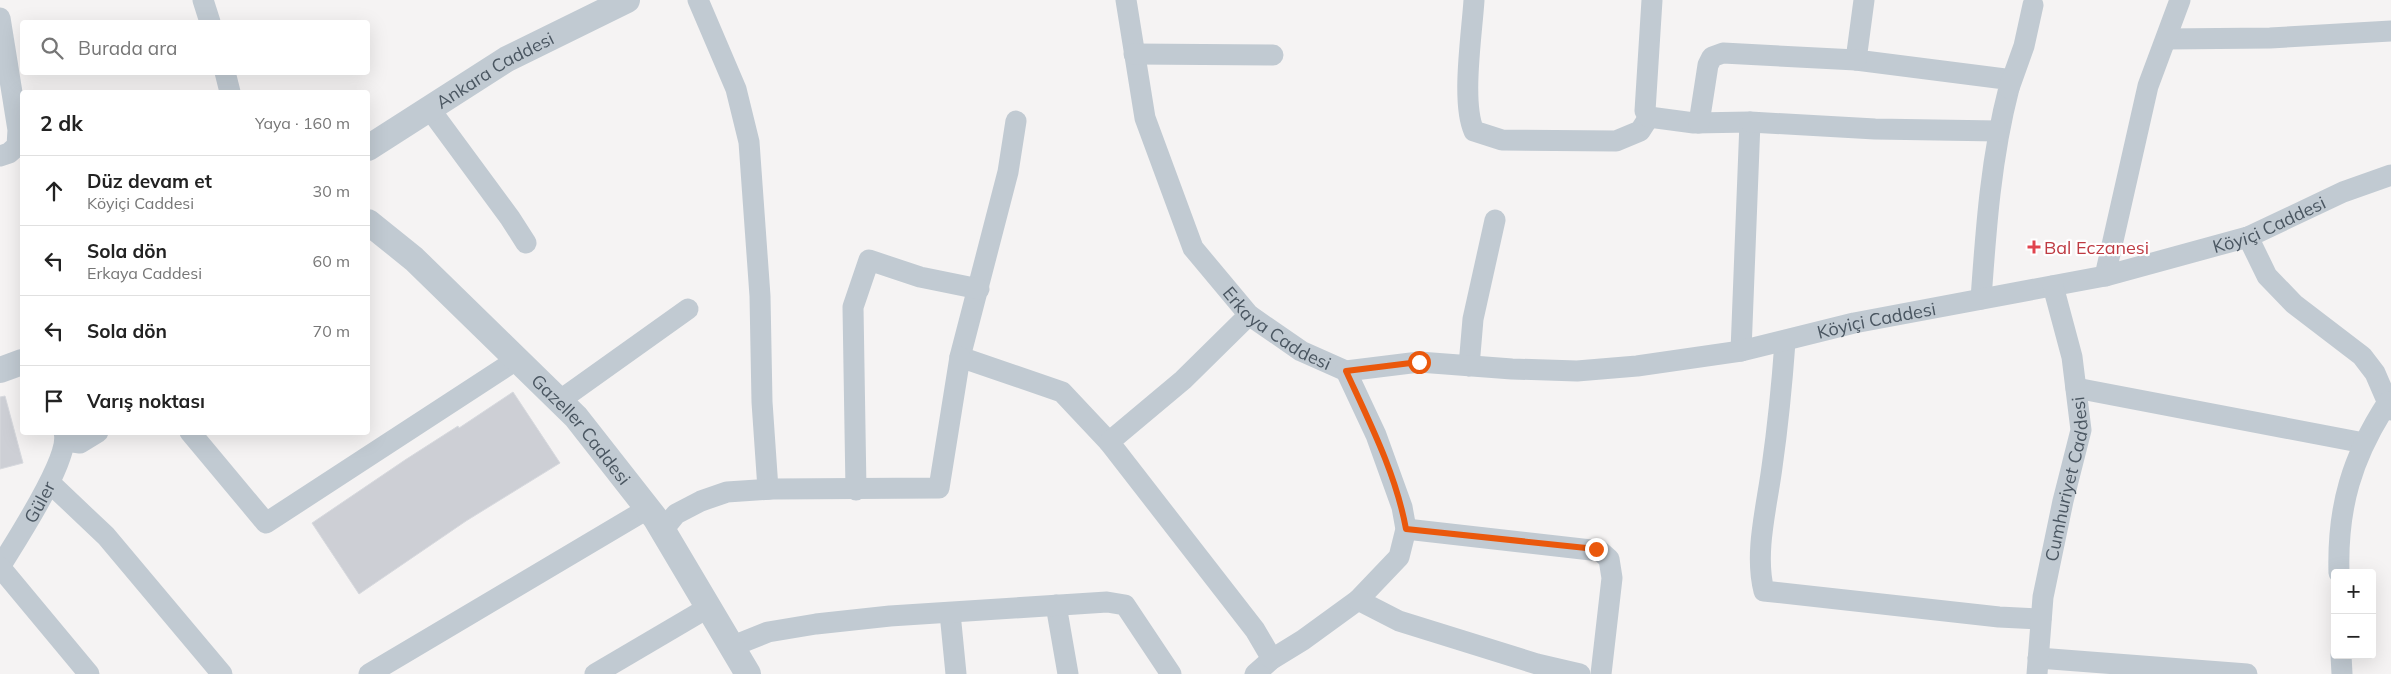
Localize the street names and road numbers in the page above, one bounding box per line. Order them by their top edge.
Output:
street label: Ankara Caddesi [431,26,557,113]
street label: Köyiçi Caddesi [2210,191,2329,258]
street label: Erkaya Caddesi [1218,281,1335,375]
street label: Köyiçi Caddesi [1814,296,1937,343]
street label: Gazeller Caddesi [527,369,636,489]
street label: Cumhuriyet Caddesi [2039,395,2092,563]
street label: Güler [18,477,60,527]

